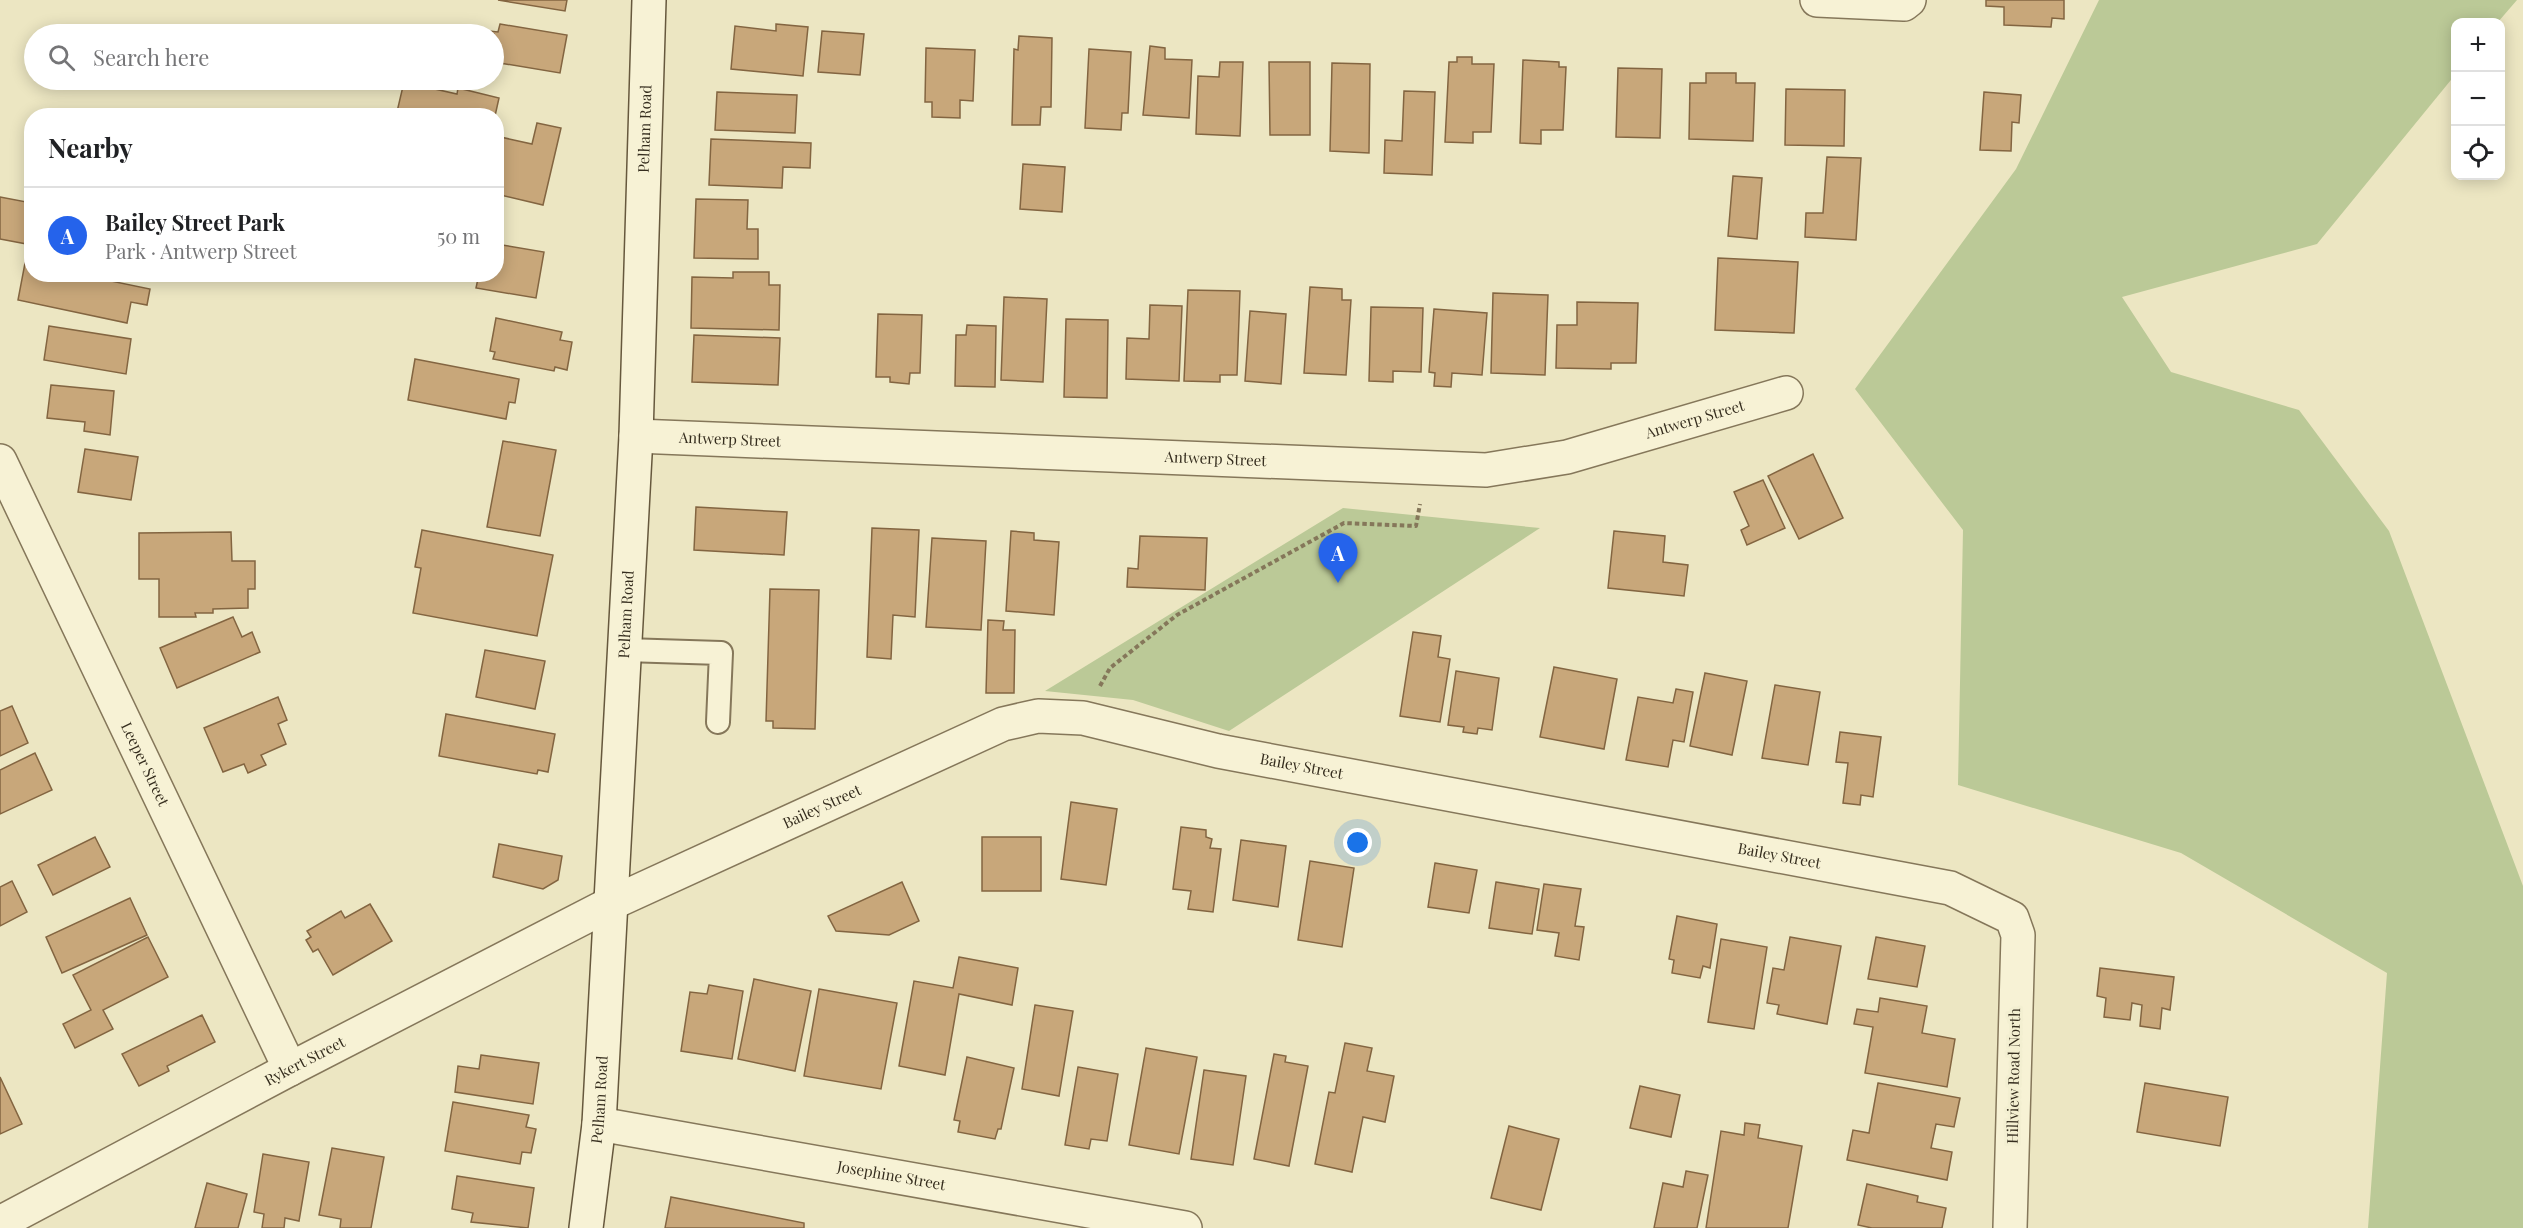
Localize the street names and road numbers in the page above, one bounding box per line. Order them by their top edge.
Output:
street label: Pelham Road [633,84,655,173]
street label: Antwerp Street [1642,395,1747,443]
street label: Antwerp Street [677,427,782,451]
street label: Antwerp Street [1163,446,1268,470]
street label: Pelham Road [613,570,638,659]
street label: Leeper Street [117,719,174,810]
street label: Bailey Street [1259,748,1346,783]
street label: Bailey Street [779,779,865,833]
street label: Bailey Street [1736,838,1823,873]
street label: Hillview Road North [2002,1008,2024,1144]
street label: Rykert Street [261,1031,349,1090]
street label: Pelham Road [586,1055,612,1145]
street label: Josephine Street [835,1155,948,1194]

